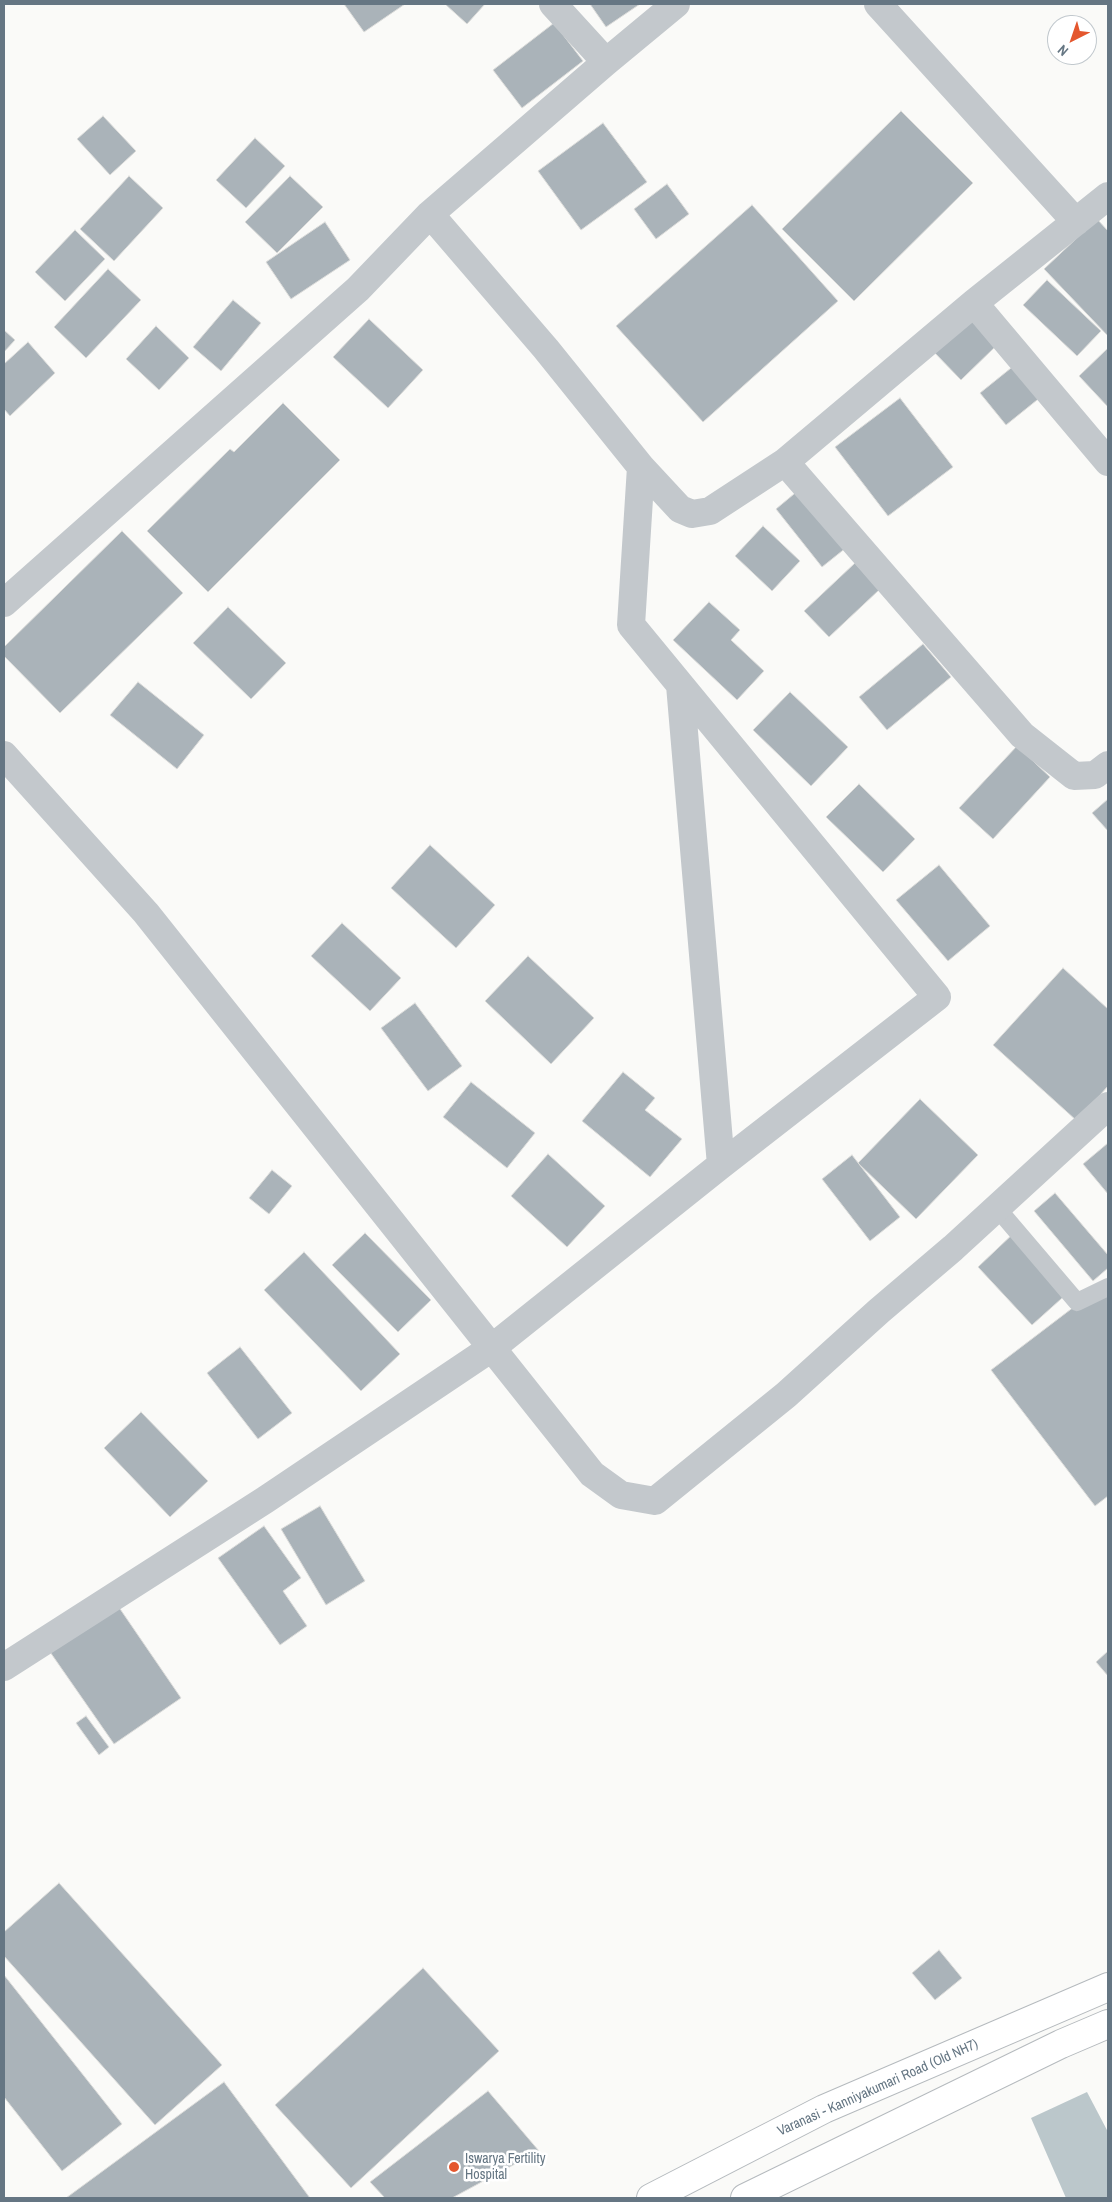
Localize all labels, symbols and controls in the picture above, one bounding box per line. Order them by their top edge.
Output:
north arrow [1047,15,1097,65]
text: N [1054,41,1072,60]
street label: Varanasi - Kanniyakumari Road (Old NH7) [775,2036,981,2140]
place label: Iswarya Fertility Hospital [465,2151,545,2184]
marker: Iswarya Fertility Hospital [447,2160,461,2174]

